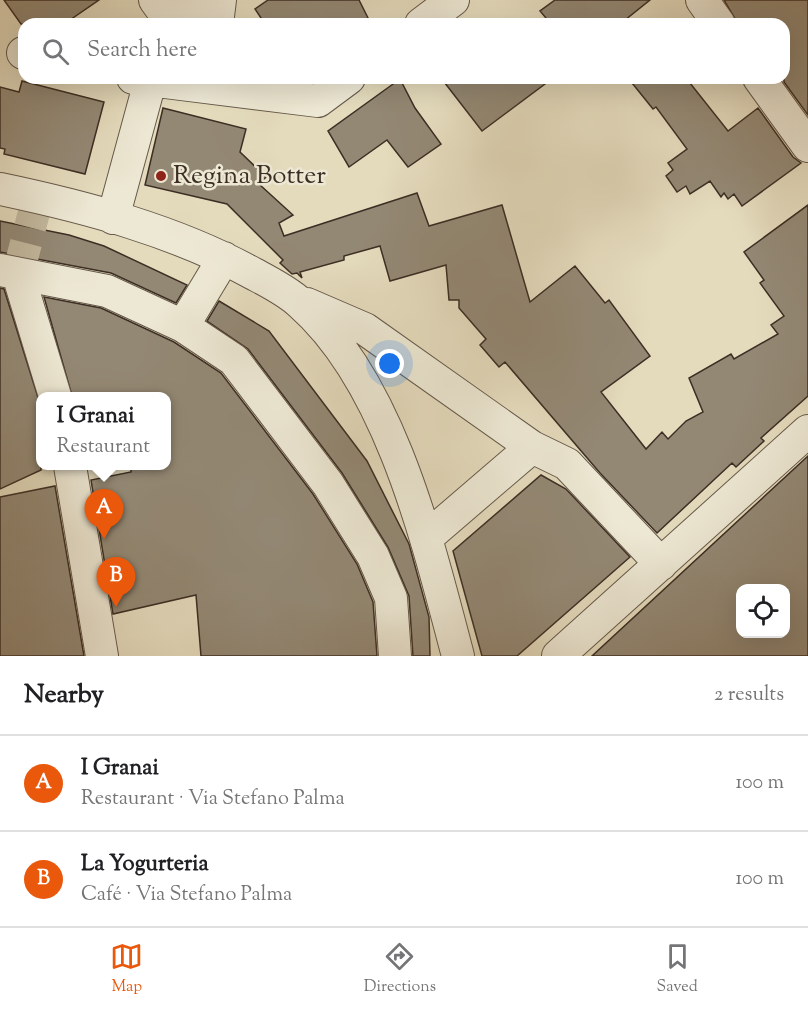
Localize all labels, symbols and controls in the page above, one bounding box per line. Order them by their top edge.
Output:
search box [18,18,790,84]
icon: search [39,35,72,68]
text: Search here [87,35,197,67]
place label: Regina Botter [173,158,326,195]
marker: Regina Botter [154,169,168,183]
your location [375,349,404,378]
popup [36,392,171,470]
text: I Granai [57,401,134,433]
text: Restaurant [57,433,150,462]
pin: A [84,490,124,539]
pin: B [96,558,136,607]
map controls [736,584,790,638]
button: locate [736,584,790,638]
text: Nearby [24,677,104,714]
text: 2 results [714,681,784,710]
text: I Granai [81,753,159,785]
text: A [35,769,52,798]
text: 100 m [735,769,784,798]
text: Restaurant · Via Stefano Palma [81,785,345,814]
text: La Yogurteria [81,849,209,881]
text: B [37,865,50,894]
text: 100 m [735,865,784,894]
text: Café · Via Stefano Palma [81,881,292,910]
tab: Map [110,940,143,999]
tab: Directions [364,940,436,999]
tab: Saved [657,940,698,999]

